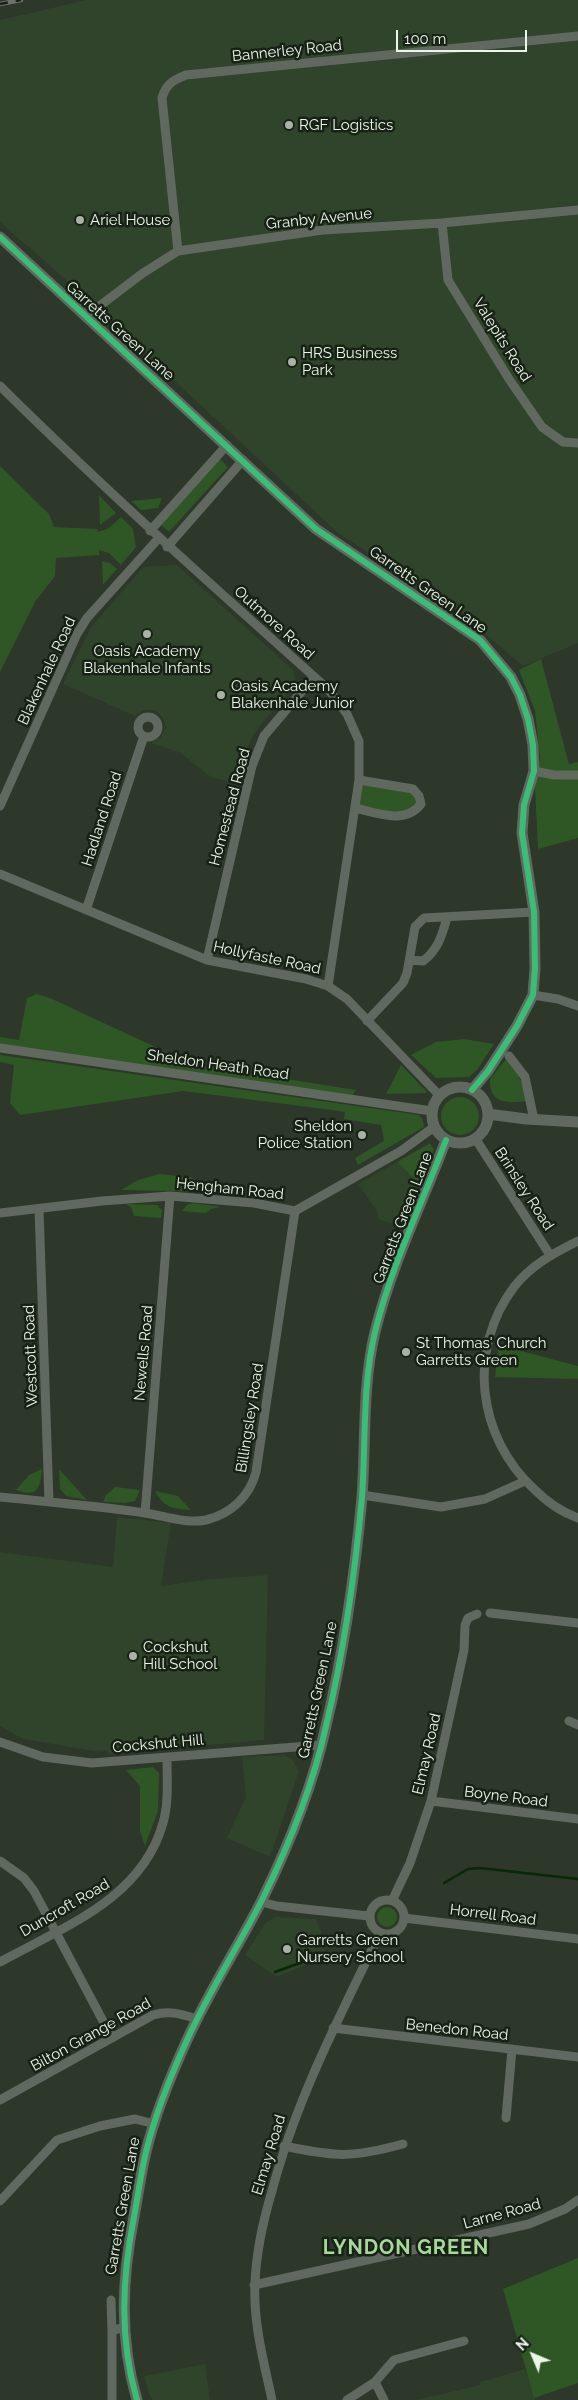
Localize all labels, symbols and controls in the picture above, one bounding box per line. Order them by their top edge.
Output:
scale bar [398,20,529,52]
text: 100 m [404,30,446,48]
street label: Bannerley Road [231,36,343,66]
place label: RGF Logistics [299,116,393,134]
marker: RGF Logistics [283,119,295,131]
street label: Granby Avenue [265,204,373,234]
place label: Ariel House [90,211,170,229]
marker: Ariel House [74,214,86,226]
street label: Garretts Green Lane [62,278,178,384]
street label: Valepits Road [469,295,535,385]
place label: HRS Business Park [302,344,397,379]
marker: HRS Business Park [286,356,298,368]
street label: Garretts Green Lane [366,543,490,637]
street label: Outmore Road [230,582,318,664]
street label: Blakenhale Road [14,614,80,728]
marker: Oasis Academy Blakenhale Infants [141,628,153,640]
place label: Oasis Academy Blakenhale Infants [83,642,211,677]
place label: Oasis Academy Blakenhale Junior [231,677,354,712]
marker: Oasis Academy Blakenhale Junior [215,689,227,701]
street label: Homestead Road [206,746,254,868]
street label: Hadland Road [78,769,126,869]
street label: Hollyfaste Road [211,938,323,978]
street label: Sheldon Heath Road [146,1046,290,1084]
place label: Sheldon Police Station [258,1117,352,1152]
marker: Sheldon Police Station [356,1129,368,1141]
street label: Brinsley Road [491,1144,557,1234]
street label: Garretts Green Lane [370,1150,436,1286]
street label: Hengham Road [175,1174,285,1204]
street label: Westcott Road [20,1304,42,1408]
street label: Newells Road [131,1304,157,1402]
place label: St Thomas' Church Garretts Green [416,1334,547,1369]
marker: St Thomas' Church Garretts Green [400,1346,412,1358]
street label: Billingsley Road [232,1362,268,1474]
street label: Garretts Green Lane [295,1620,341,1760]
place label: Cockshut Hill School [143,1638,217,1673]
marker: Cockshut Hill School [127,1650,139,1662]
street label: Elmay Road [409,1712,445,1796]
street label: Cockshut Hill [112,1731,204,1757]
street label: Boyne Road [463,1783,549,1811]
street label: Duncroft Road [17,1875,113,1941]
street label: Horrell Road [449,1901,537,1929]
place label: Garretts Green Nursery School [297,1931,404,1966]
marker: Garretts Green Nursery School [281,1943,293,1955]
street label: Bilton Grange Road [28,1995,154,2075]
street label: Benedon Road [405,2016,509,2044]
street label: Elmay Road [248,2113,290,2197]
street label: Garretts Green Lane [102,2136,144,2276]
street label: Larne Road [461,2195,543,2233]
district label: LYNDON GREEN [321,2236,491,2260]
north arrow [508,2330,558,2380]
text: N [513,2335,532,2354]

